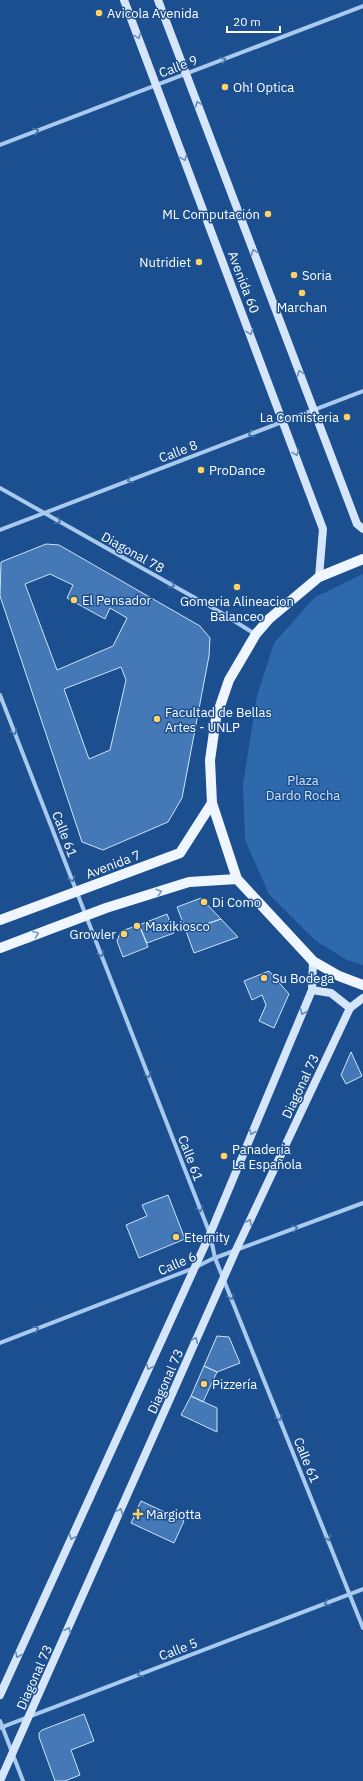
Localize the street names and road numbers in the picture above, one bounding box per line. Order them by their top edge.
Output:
street label: Calle 9 [156,51,200,82]
street label: Avenida 60 [224,249,263,316]
street label: Calle 8 [156,436,200,467]
street label: Diagonal 78 [98,528,167,577]
street label: Calle 61 [48,809,81,860]
street label: Avenida 7 [83,846,143,883]
street label: Diagonal 73 [278,1051,323,1121]
street label: Calle 61 [174,1133,207,1184]
street label: Calle 6 [155,1248,199,1279]
street label: Diagonal 73 [144,1346,187,1416]
street label: Calle 61 [290,1435,323,1486]
street label: Calle 5 [156,1634,200,1665]
street label: Diagonal 73 [13,1642,56,1712]

